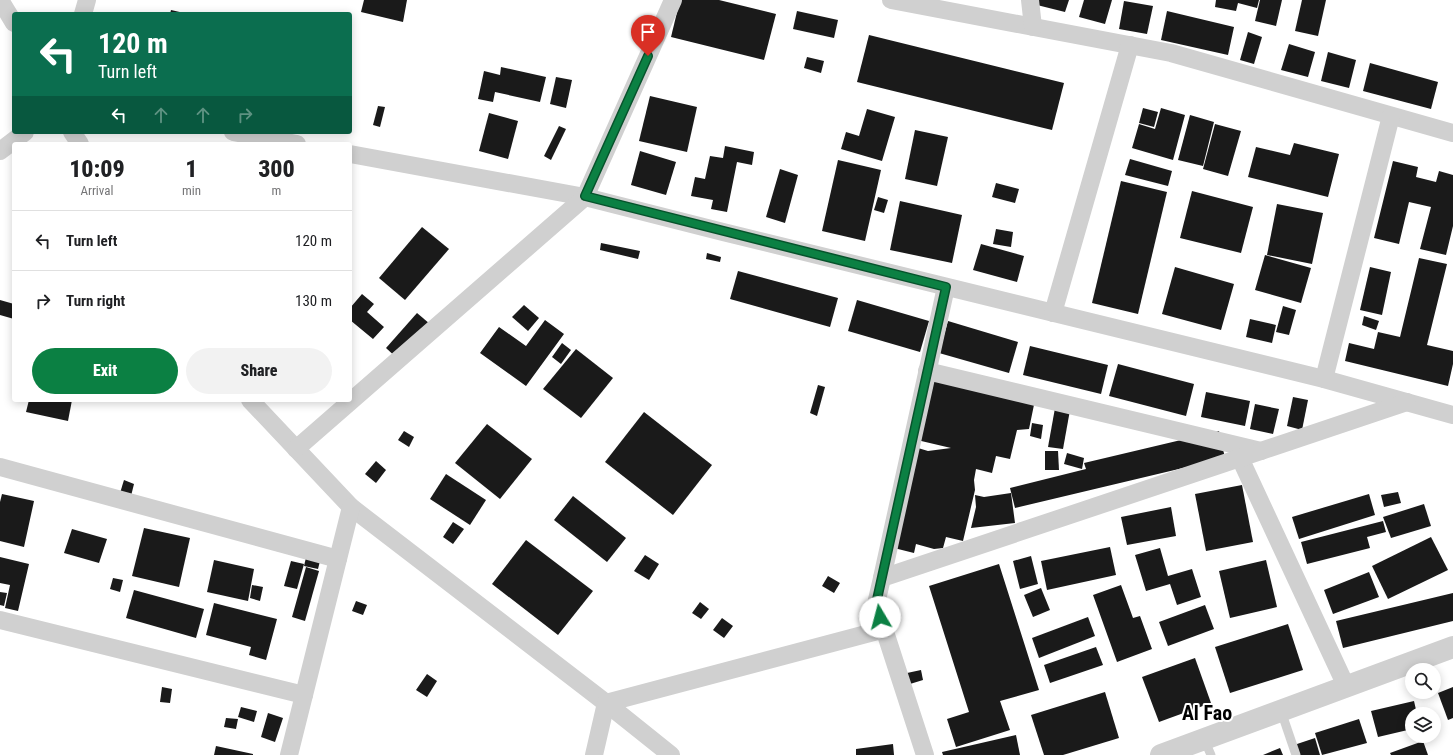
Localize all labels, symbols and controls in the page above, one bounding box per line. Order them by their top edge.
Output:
pin [631,15,665,56]
icon: arrive [637,21,659,43]
text: 120 m [98,27,168,60]
icon: left [32,28,84,80]
text: Turn left [98,61,157,82]
icon: left [108,104,130,126]
icon: ahead [150,104,172,126]
icon: ahead [192,104,214,126]
icon: right [234,104,256,126]
text: 10:09 [69,155,125,183]
text: 1 [185,155,198,183]
text: 300 [258,155,295,183]
text: Arrival [80,183,114,198]
text: min [182,183,201,198]
text: m [272,183,281,198]
icon: left [32,230,54,252]
text: Turn left [66,232,117,250]
text: 120 m [295,232,332,250]
icon: right [32,290,54,312]
text: Turn right [66,292,125,310]
text: 130 m [295,292,332,310]
button: Exit [32,348,178,394]
button: Share [186,348,332,394]
position arrow [859,596,901,638]
map controls [1405,663,1441,743]
button: search [1405,663,1441,699]
district label: Al Fao [1182,701,1232,725]
button: layers [1405,707,1441,743]

